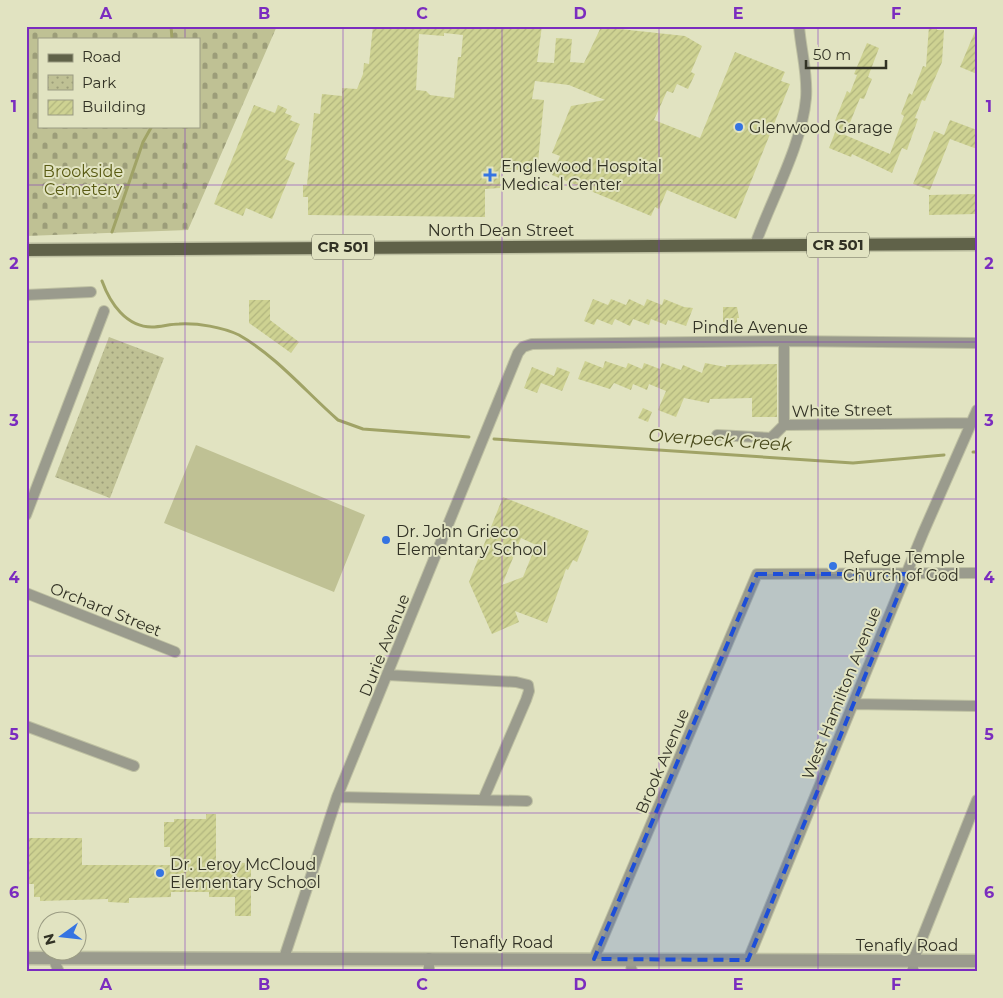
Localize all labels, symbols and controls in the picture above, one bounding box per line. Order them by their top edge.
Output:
text: A [99,4,113,23]
text: B [258,4,270,23]
text: C [416,4,428,23]
text: D [573,4,587,23]
text: E [733,4,743,23]
text: F [891,4,901,23]
legend [38,38,200,128]
scale bar [806,38,886,70]
text: 50 m [813,45,851,64]
text: Road [82,47,121,66]
text: Park [82,73,116,92]
text: 1 [11,97,17,116]
text: Building [82,97,146,116]
text: 1 [986,97,992,116]
place label: Glenwood Garage [749,118,893,137]
marker: Glenwood Garage [733,121,745,133]
place label: Englewood Hospital Medical Center [501,157,662,194]
park label: Brookside Cemetery [43,162,123,199]
marker: Englewood Hospital Medical Center [483,168,497,182]
street label: North Dean Street [428,221,575,240]
road number: CR 501 [807,232,869,258]
road number: CR 501 [312,234,374,260]
text: 2 [9,254,19,273]
text: 2 [984,254,994,273]
street label: Pindle Avenue [692,318,808,337]
street label: White Street [791,400,893,421]
text: 3 [8,411,19,430]
text: 3 [983,411,994,430]
water label: Overpeck Creek [648,424,794,456]
place label: Dr. John Grieco Elementary School [396,522,547,559]
marker: Dr. John Grieco Elementary School [380,534,392,546]
place label: Refuge Temple Church of God [843,548,965,585]
marker: Refuge Temple Church of God [827,560,839,572]
text: 4 [8,568,20,587]
text: 4 [983,568,995,587]
street label: Orchard Street [47,578,165,641]
street label: Durie Avenue [355,591,414,699]
street label: West Hamilton Avenue [798,604,885,782]
street label: Brook Avenue [632,706,693,817]
text: 5 [9,725,19,744]
text: 5 [984,725,994,744]
place label: Dr. Leroy McCloud Elementary School [170,855,321,892]
marker: Dr. Leroy McCloud Elementary School [154,867,166,879]
text: 6 [9,883,19,902]
text: 6 [984,883,994,902]
north arrow [38,910,88,960]
text: N [39,932,60,947]
street label: Tenafly Road [451,933,553,952]
street label: Tenafly Road [856,936,958,955]
text: A [99,975,113,994]
text: B [258,975,270,994]
text: C [416,975,428,994]
text: D [573,975,587,994]
text: E [733,975,743,994]
text: F [891,975,901,994]

